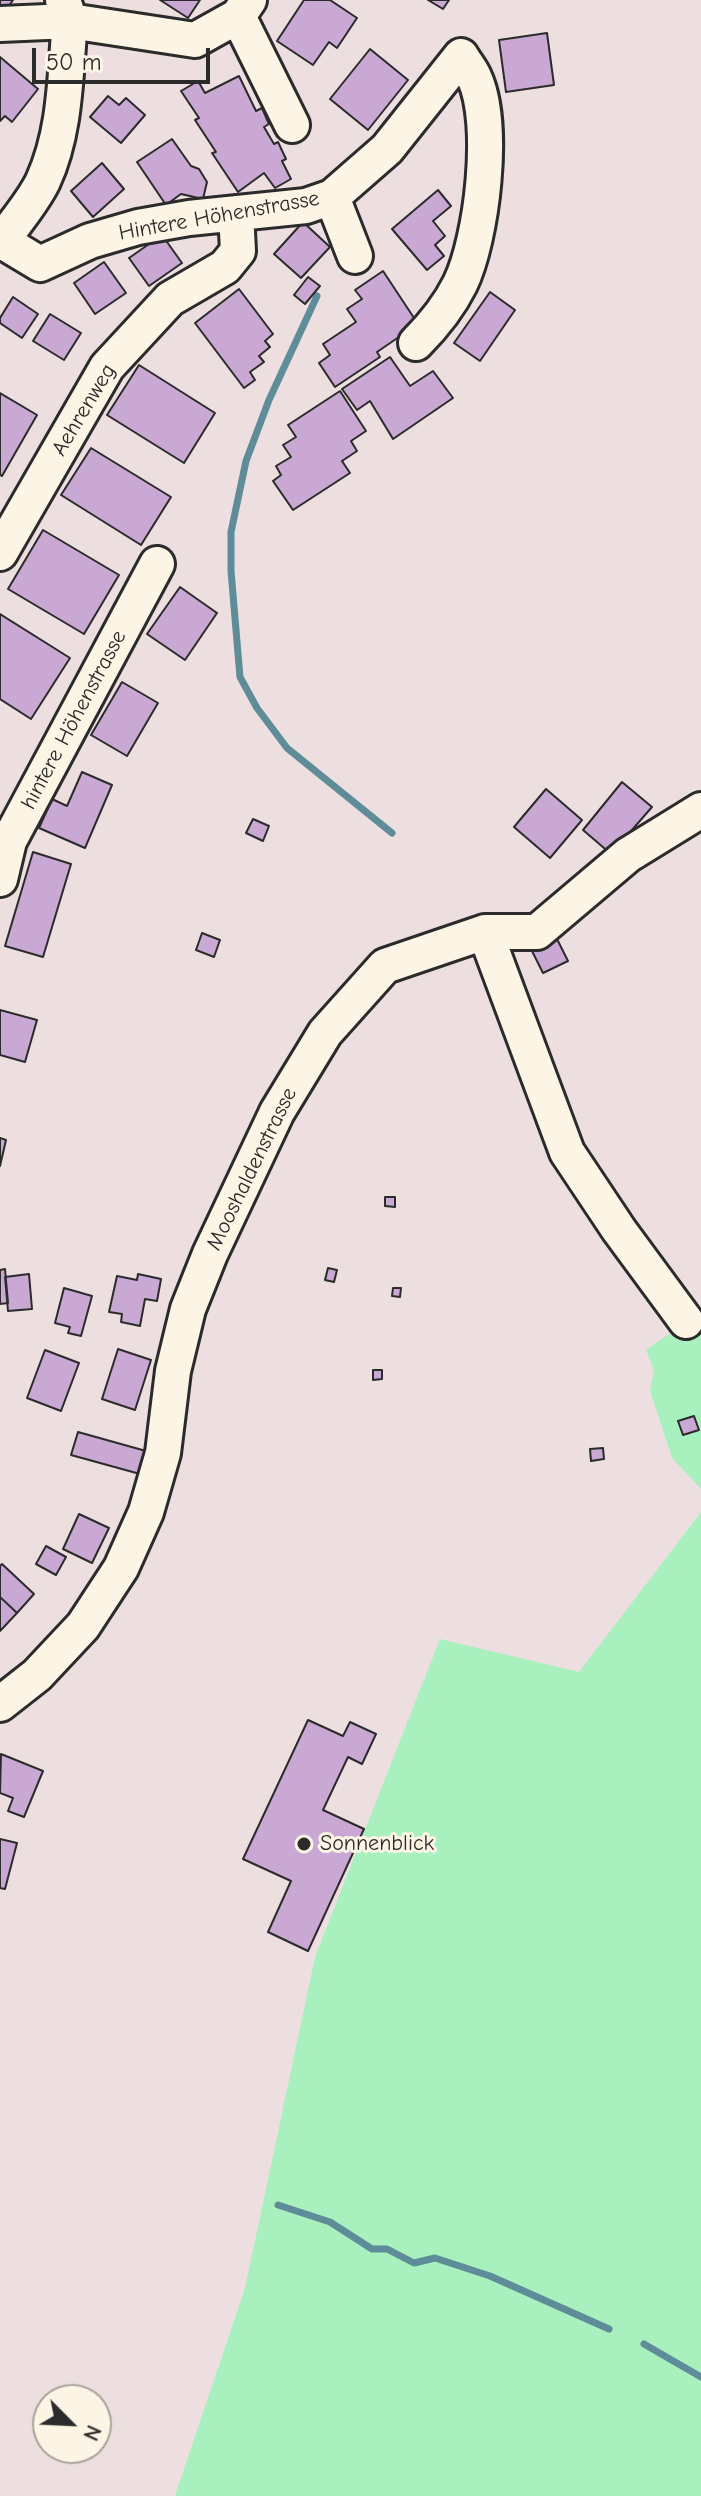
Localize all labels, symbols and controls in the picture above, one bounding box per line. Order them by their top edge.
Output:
scale bar [36,32,214,82]
text: 50 m [46,48,102,76]
street label: Hintere Höhenstrasse [117,185,321,247]
street label: Aehrenweg [46,359,122,461]
street label: hintere Höhenstrasse [16,626,132,814]
street label: Mooshaldenstrasse [201,1083,303,1255]
place label: Sonnenblick [320,1831,434,1857]
marker: Sonnenblick [295,1835,313,1853]
north arrow [32,2384,112,2464]
text: N [77,2421,107,2445]

